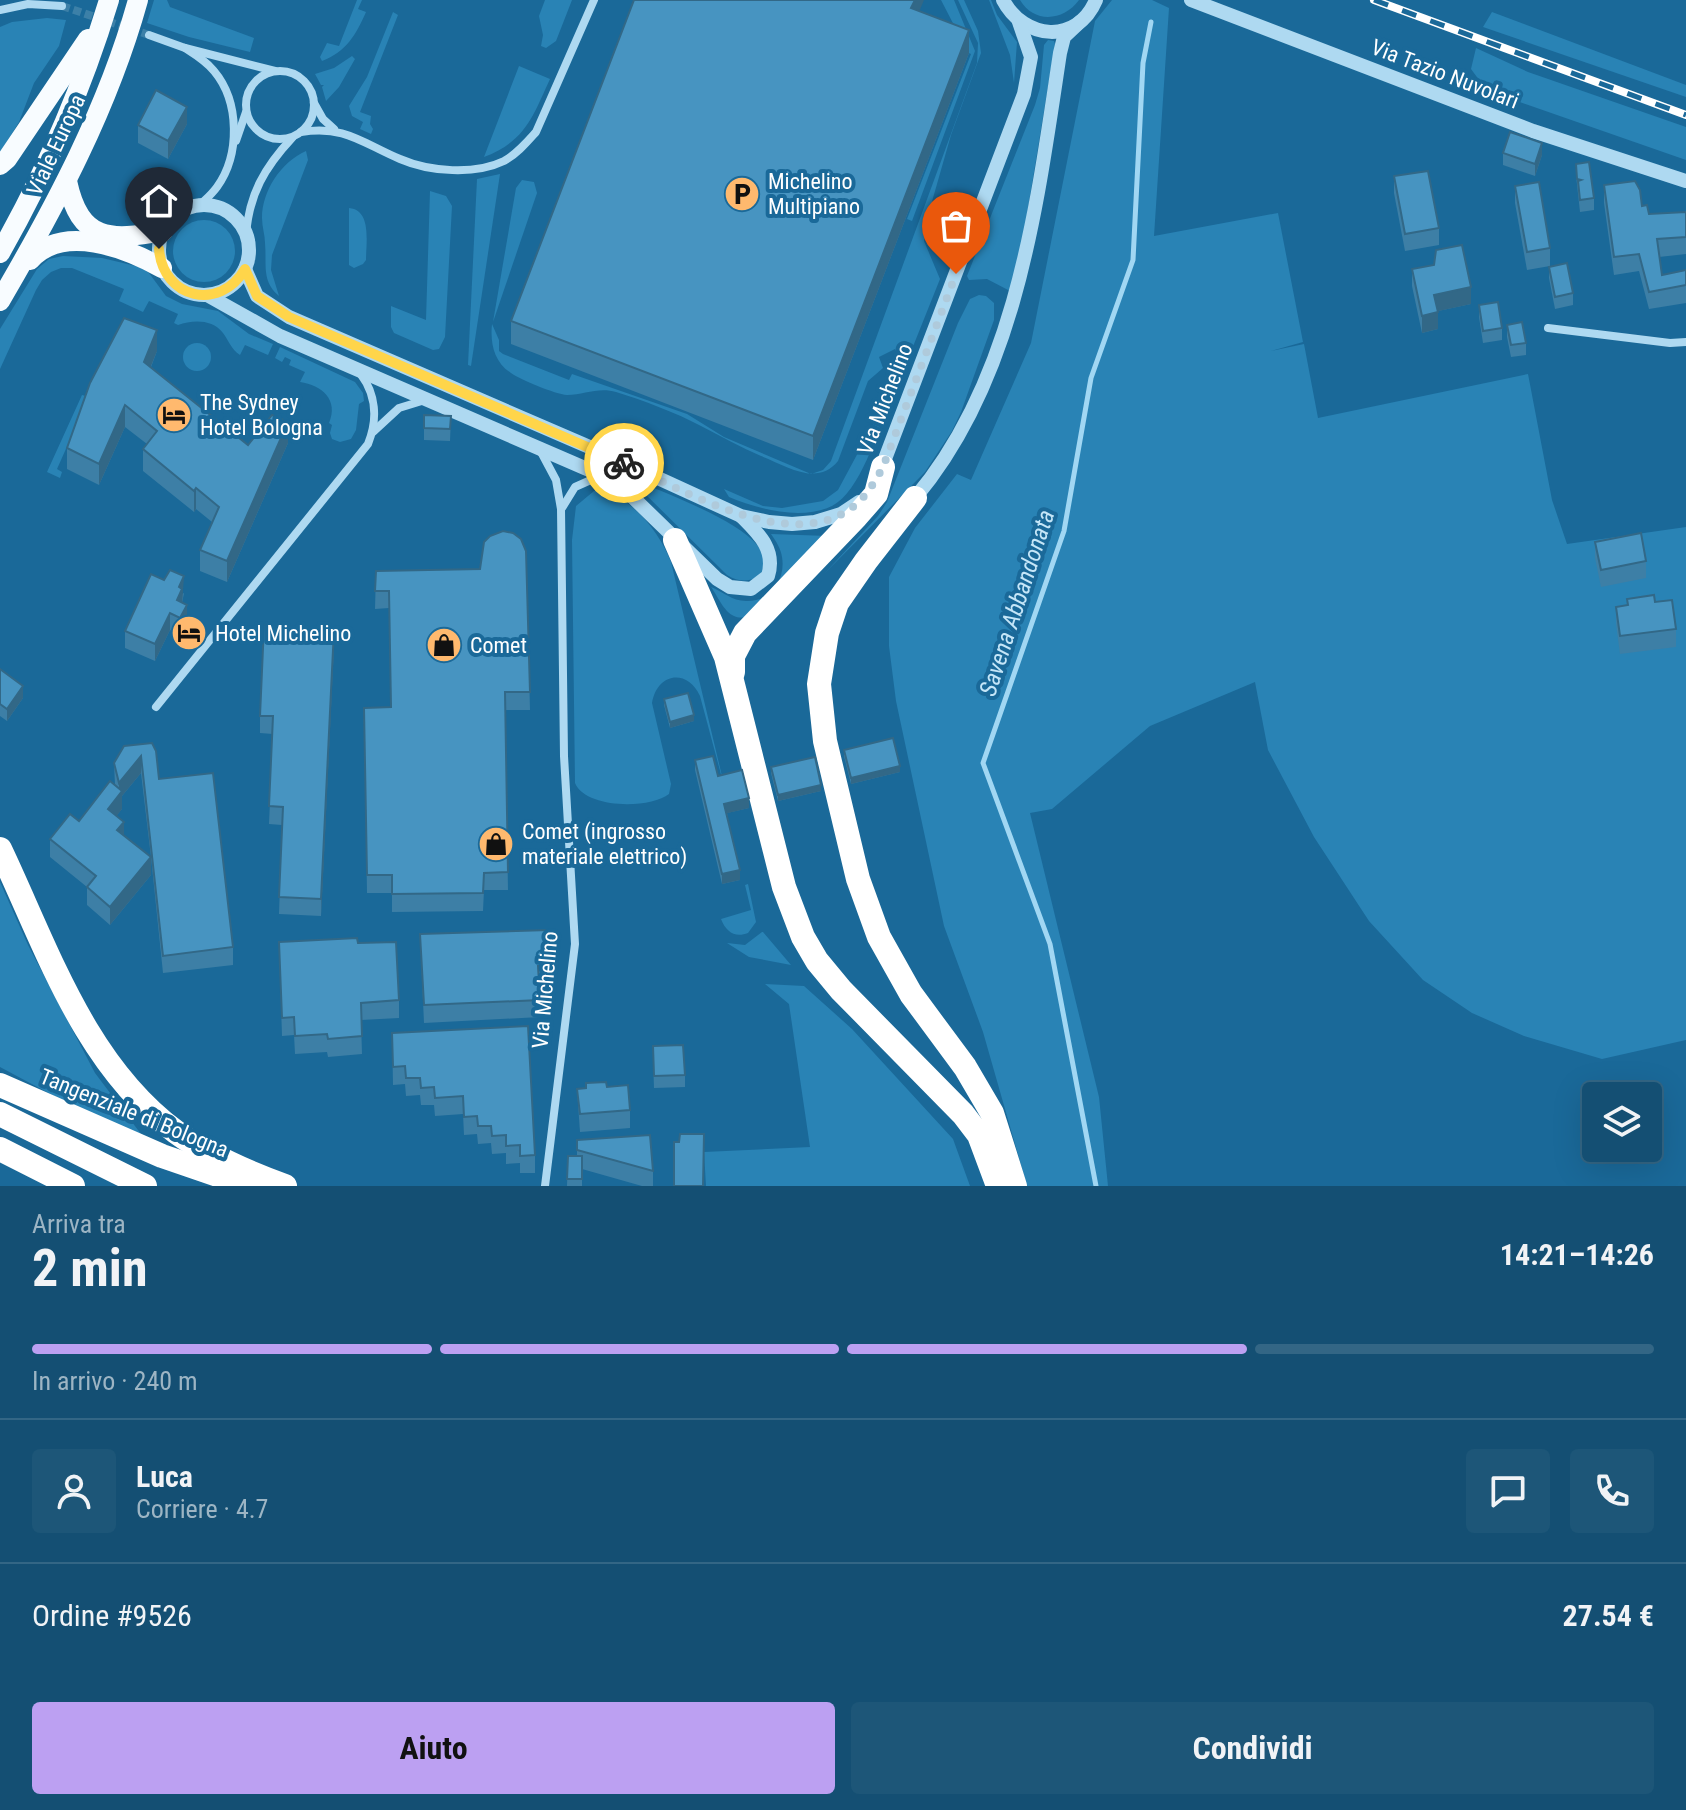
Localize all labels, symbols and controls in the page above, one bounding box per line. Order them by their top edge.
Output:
street label: Via Tazio Nuvolari [1368,34,1522,114]
street label: Viale Europa [22,90,90,200]
pin [125,167,193,249]
place label: Michelino Multipiano [768,169,860,219]
parking icon: Michelino Multipiano [723,175,761,213]
icon: home [137,179,181,223]
pin [922,192,990,274]
icon: bag [934,204,978,248]
street label: Via Michelino [852,340,918,458]
place label: The Sydney Hotel Bologna [200,390,323,440]
hotel icon: The Sydney Hotel Bologna [155,396,193,434]
courier [584,423,664,503]
icon: bike [602,441,646,485]
water label: Savena Abbandonata [974,506,1060,700]
hotel icon: Hotel Michelino [170,614,208,652]
place label: Hotel Michelino [215,621,351,646]
shop icon: Comet [425,626,463,664]
place label: Comet [470,633,527,658]
place label: Comet (ingrosso materiale elettrico) [522,819,687,870]
shop icon: Comet (ingrosso materiale elettrico) [477,825,515,863]
street label: Via Michelino [527,930,563,1050]
street label: Tangenziale di Bologna [36,1064,232,1162]
map controls [1582,1082,1662,1162]
button: layers [1582,1082,1662,1162]
text: Arriva tra [32,1209,126,1239]
text: 14:21–14:26 [1500,1237,1654,1272]
text: 2 min [32,1238,148,1299]
text: In arrivo · 240 m [32,1366,198,1396]
button: person [32,1449,116,1533]
button: chat [1466,1449,1550,1533]
button: phone [1570,1449,1654,1533]
text: Luca [136,1459,193,1494]
text: Corriere · 4.7 [136,1494,268,1524]
text: Ordine #9526 [32,1598,192,1633]
text: 27.54 € [1563,1598,1654,1633]
button: Aiuto [32,1702,835,1794]
button: Condividi [851,1702,1654,1794]

